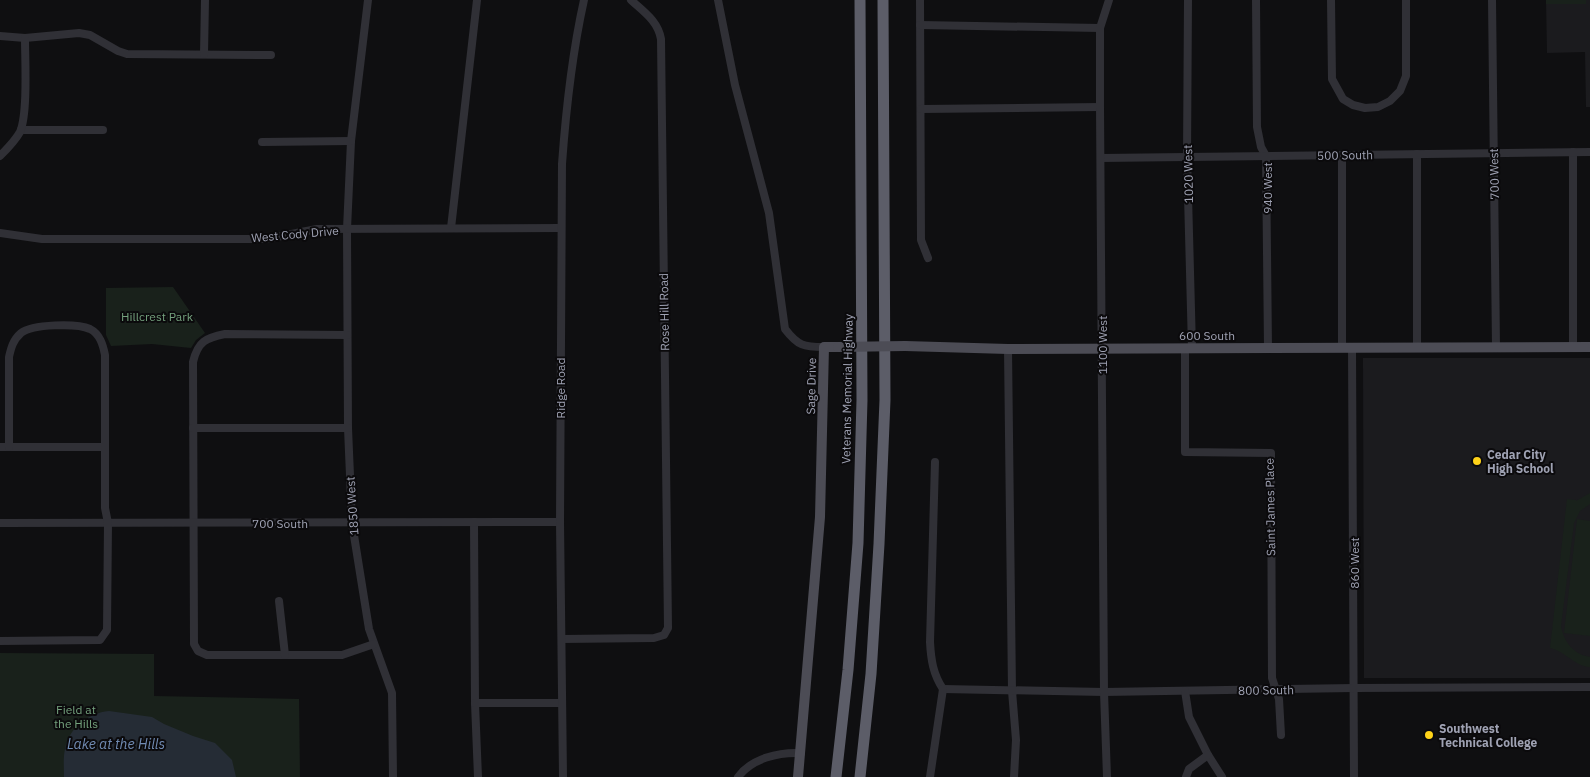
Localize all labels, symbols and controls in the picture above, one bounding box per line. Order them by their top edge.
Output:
street label: 1020 West [1180,145,1196,203]
street label: 500 South [1317,147,1373,163]
street label: 700 West [1486,148,1502,200]
street label: 940 West [1260,162,1275,214]
street label: West Cody Drive [251,223,340,245]
street label: Rose Hill Road [656,273,672,351]
park label: Hillcrest Park [121,309,194,324]
street label: Veterans Memorial Highway [838,314,856,464]
street label: 1100 West [1095,316,1110,374]
street label: 600 South [1179,328,1235,343]
street label: Sage Drive [803,357,819,415]
street label: Ridge Road [553,358,568,418]
place label: Cedar City High School [1487,447,1554,476]
marker: Cedar City High School [1471,455,1483,467]
street label: Saint James Place [1262,457,1278,556]
street label: 1850 West [342,476,362,536]
street label: 700 South [252,516,308,531]
street label: 860 West [1347,537,1362,589]
street label: 800 South [1238,682,1294,698]
park label: Field at the Hills [54,702,98,731]
place label: Southwest Technical College [1439,721,1537,750]
marker: Southwest Technical College [1423,729,1435,741]
water label: Lake at the Hills [67,735,165,753]

